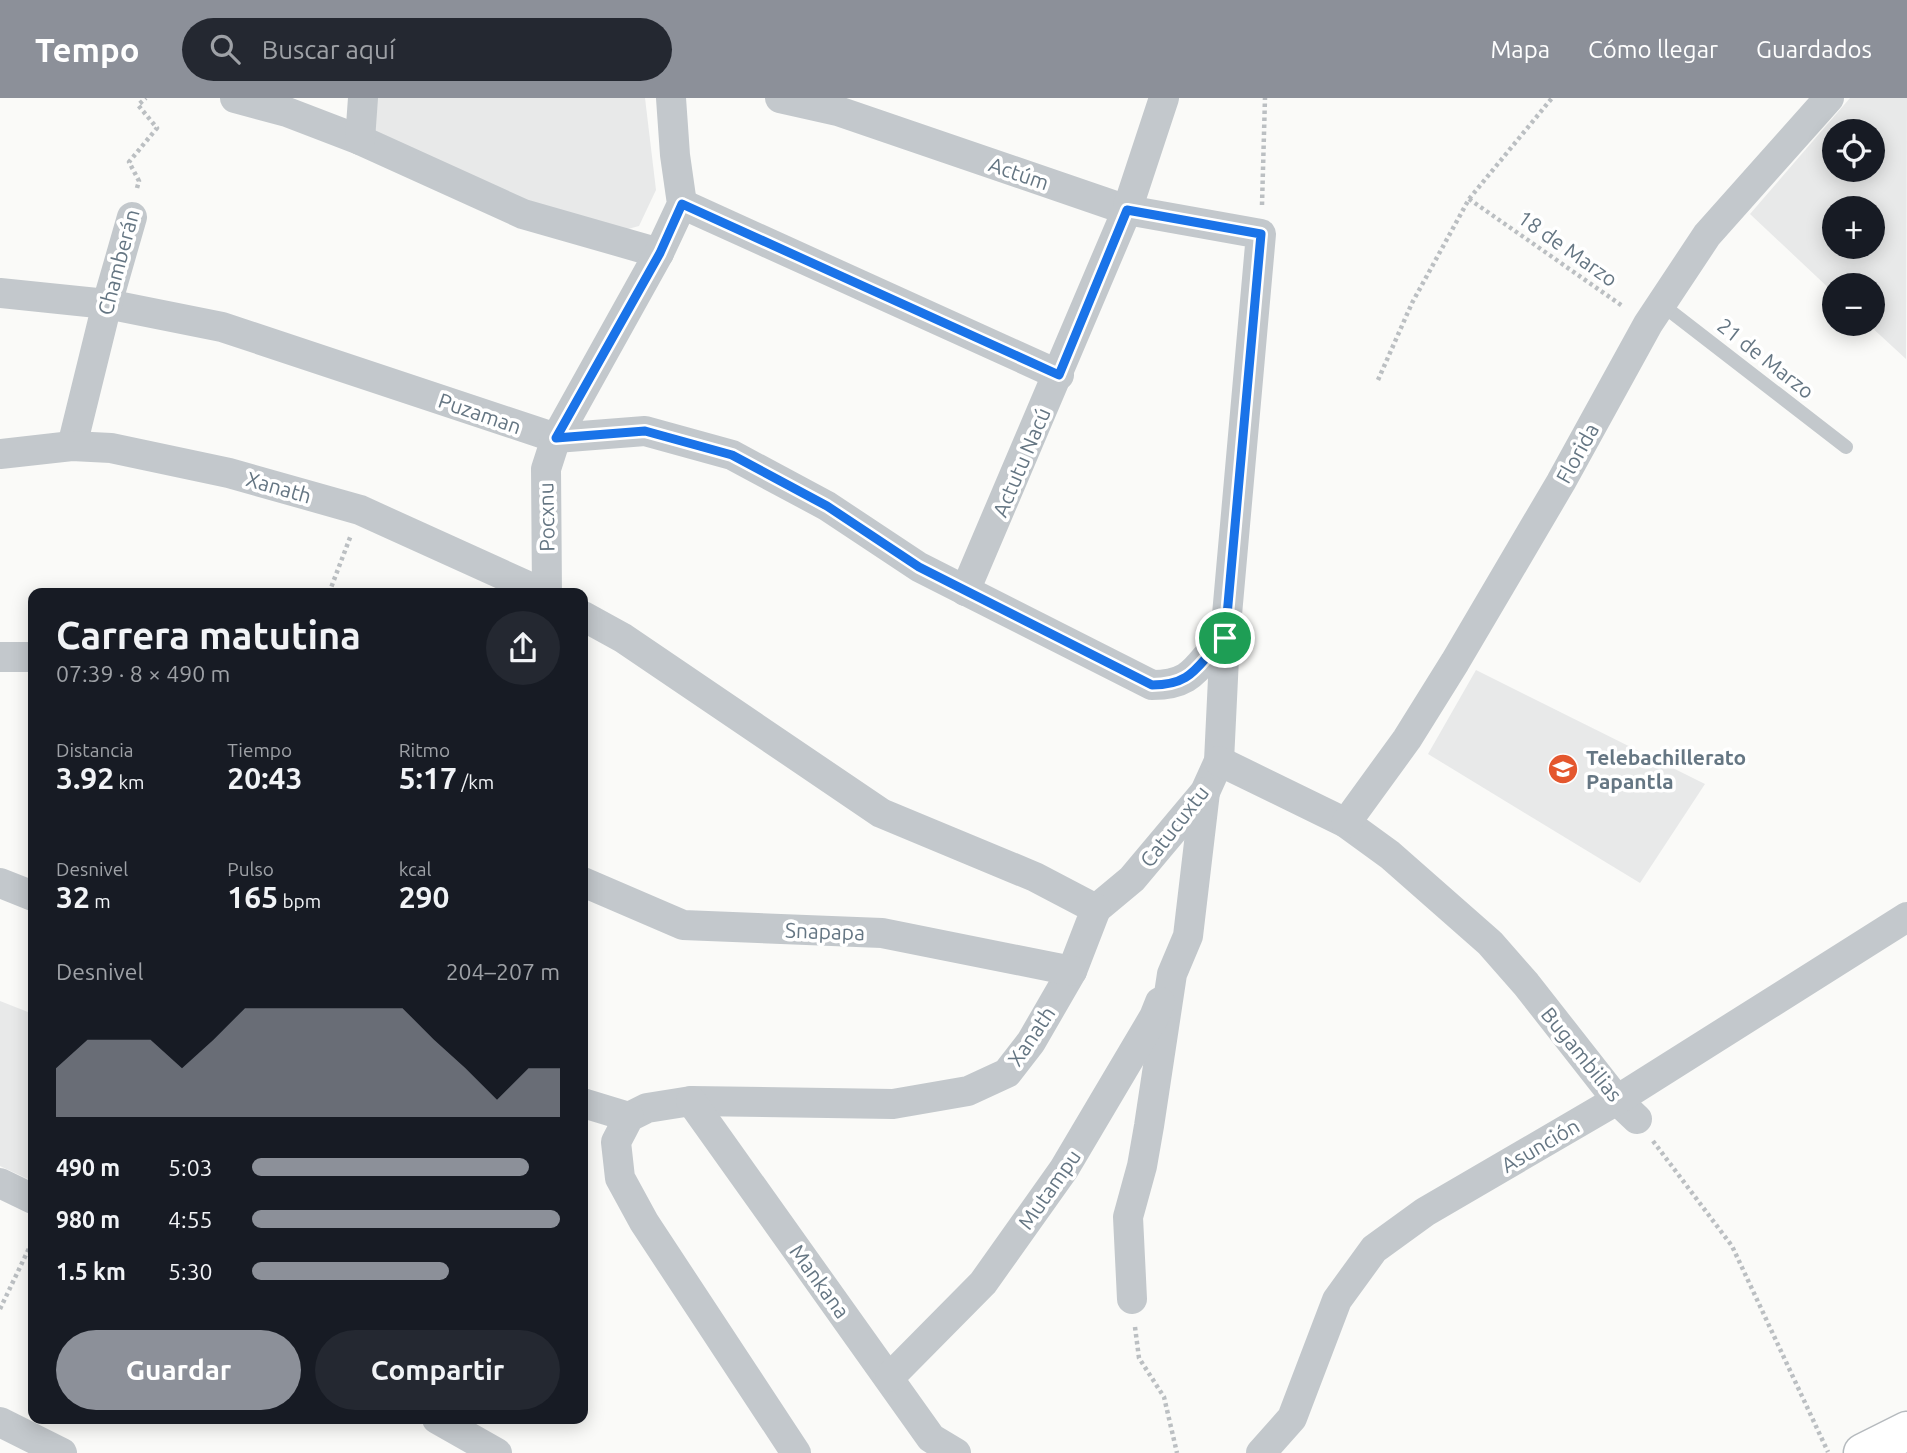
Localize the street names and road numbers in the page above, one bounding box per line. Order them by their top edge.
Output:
street label: Actúm [986,152,1052,194]
street label: 18 de Marzo [1514,205,1622,291]
street label: Chamberán [92,207,144,317]
street label: 21 de Marzo [1713,313,1819,403]
street label: Puzaman [435,388,525,438]
street label: Actutu Nacú [987,404,1055,520]
street label: Florida [1551,419,1603,487]
street label: Xanath [244,466,314,508]
street label: Pocxnu [533,482,559,552]
street label: Catucuxtu [1135,781,1213,871]
street label: Snapapa [785,918,865,944]
street label: Xanath [1002,1002,1060,1070]
street label: Bugambilias [1537,1002,1627,1106]
street label: Asunción [1497,1113,1583,1177]
street label: Mutampu [1013,1145,1085,1233]
street label: Mankana [785,1239,855,1323]

